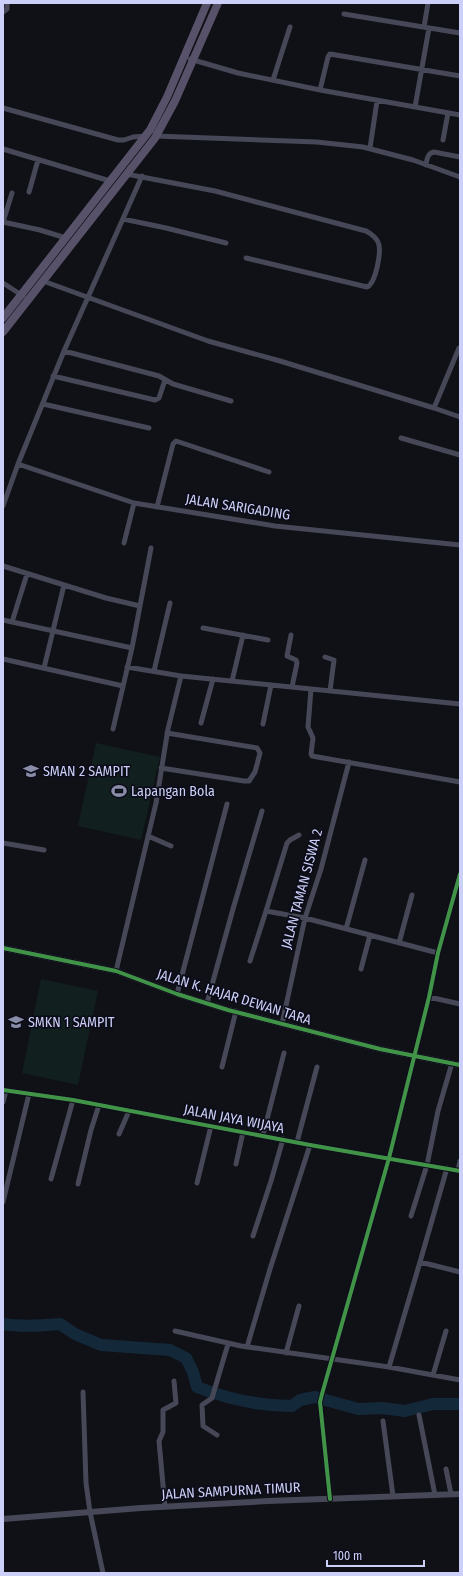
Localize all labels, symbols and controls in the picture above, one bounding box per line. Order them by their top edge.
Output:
street label: JALAN SARIGADING [184,490,292,524]
school or university icon: SMAN 2 SAMPIT [22,762,40,780]
place label: SMAN 2 SAMPIT [43,763,131,780]
sports icon: Lapangan Bola [110,782,128,800]
place label: Lapangan Bola [131,783,215,800]
street label: JALAN TAMAN SISWA 2 [278,827,326,951]
street label: JALAN K. HAJAR DEWAN TARA [155,965,314,1029]
school or university icon: SMKN 1 SAMPIT [7,1013,25,1031]
place label: SMKN 1 SAMPIT [28,1014,115,1031]
street label: JALAN JAYA WIJAYA [182,1101,286,1137]
street label: JALAN SAMPURNA TIMUR [161,1479,301,1503]
scale bar [327,1542,424,1568]
text: 100 m [333,1549,362,1563]

